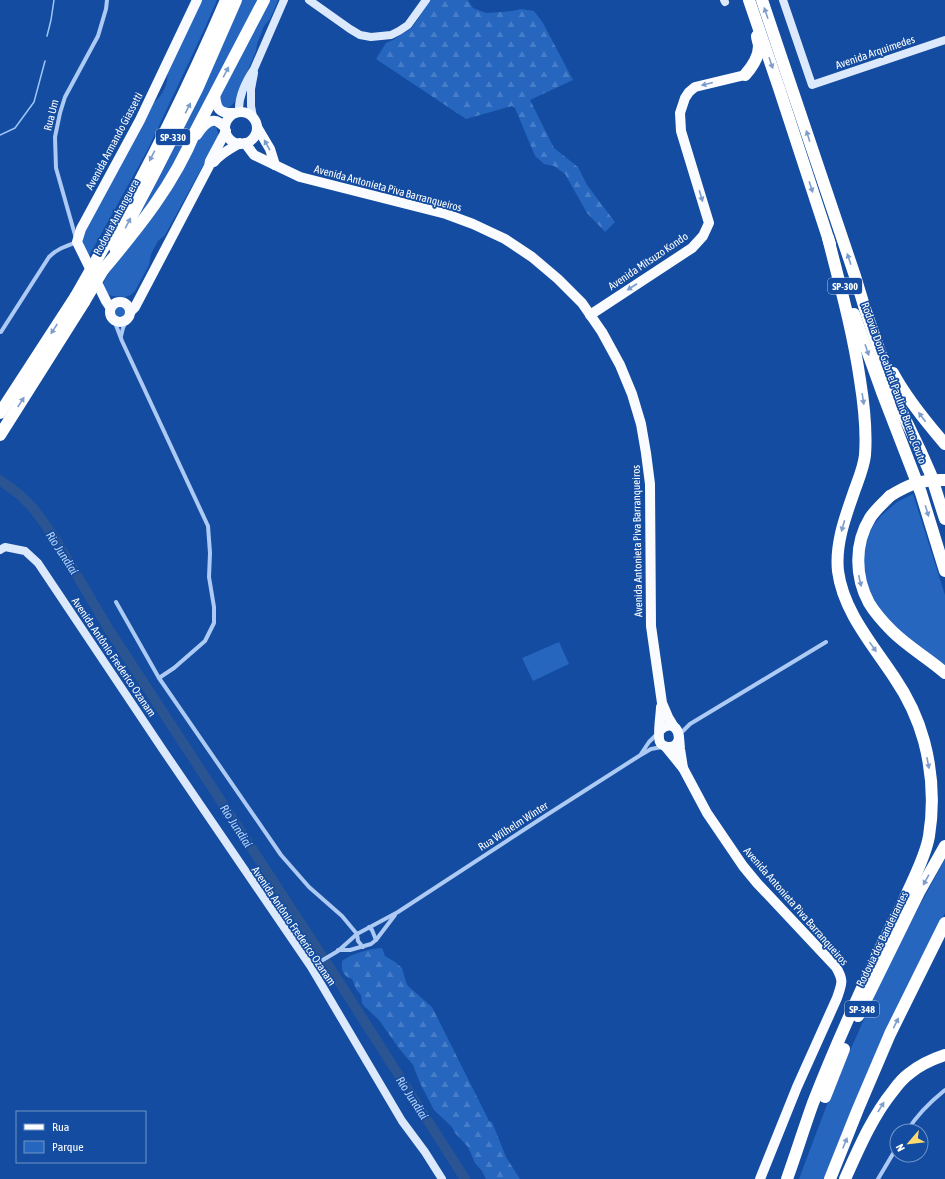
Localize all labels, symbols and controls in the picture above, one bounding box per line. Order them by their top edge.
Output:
one-way arrow [763,6,769,18]
street label: Avenida Arquimedes [834,33,916,71]
one-way arrow [768,58,774,70]
one-way arrow [223,66,229,78]
one-way arrow [701,82,714,88]
street label: Avenida Armando Giassetti [83,90,145,192]
street label: Rua Um [41,98,61,132]
one-way arrow [184,102,191,114]
road number: SP-330 [156,129,190,145]
one-way arrow [804,130,810,142]
one-way arrow [264,139,271,151]
one-way arrow [149,150,156,162]
street label: Avenida Antonieta Piva Barranqueiros [313,163,463,214]
street label: Rodovia Anhanguera [91,177,141,257]
one-way arrow [808,181,814,193]
one-way arrow [698,191,704,203]
one-way arrow [124,217,131,229]
street label: Avenida Mitsuzo Kondo [606,230,690,292]
one-way arrow [846,253,852,265]
road number: SP-300 [828,278,862,294]
one-way arrow [627,283,637,291]
street label: Rodovia Dom Gabriel Paulino Bueno Couto [859,301,929,465]
one-way arrow [51,323,58,335]
one-way arrow [864,344,870,356]
one-way arrow [861,393,867,405]
one-way arrow [17,397,25,407]
one-way arrow [918,411,927,422]
street label: Avenida Antonieta Piva Barranqueiros [630,465,644,617]
one-way arrow [924,505,930,517]
one-way arrow [840,520,846,532]
water label: Rio Jundiaí [43,529,81,577]
one-way arrow [858,574,864,587]
street label: Avenida Antônio Frederico Ozanam [70,595,158,719]
one-way arrow [869,641,877,652]
one-way arrow [925,757,931,769]
street label: Rua Wilhelm Winter [476,799,551,853]
water label: Rio Jundiaí [217,802,255,850]
street label: Avenida Antonieta Piva Barranqueiros [742,845,851,967]
street label: Avenida Antônio Frederico Ozanam [250,864,338,988]
one-way arrow [923,874,929,886]
street label: Rodovia dos Bandeirantes [854,889,910,988]
road number: SP-348 [845,1001,879,1017]
one-way arrow [893,1017,899,1029]
water label: Rio Jundiaí [393,1074,431,1122]
one-way arrow [877,1102,885,1112]
legend [16,1111,146,1163]
text: Rua [52,1120,69,1134]
north arrow [889,1123,929,1163]
one-way arrow [842,1136,848,1148]
text: Parque [52,1140,84,1154]
text: N [893,1142,907,1153]

